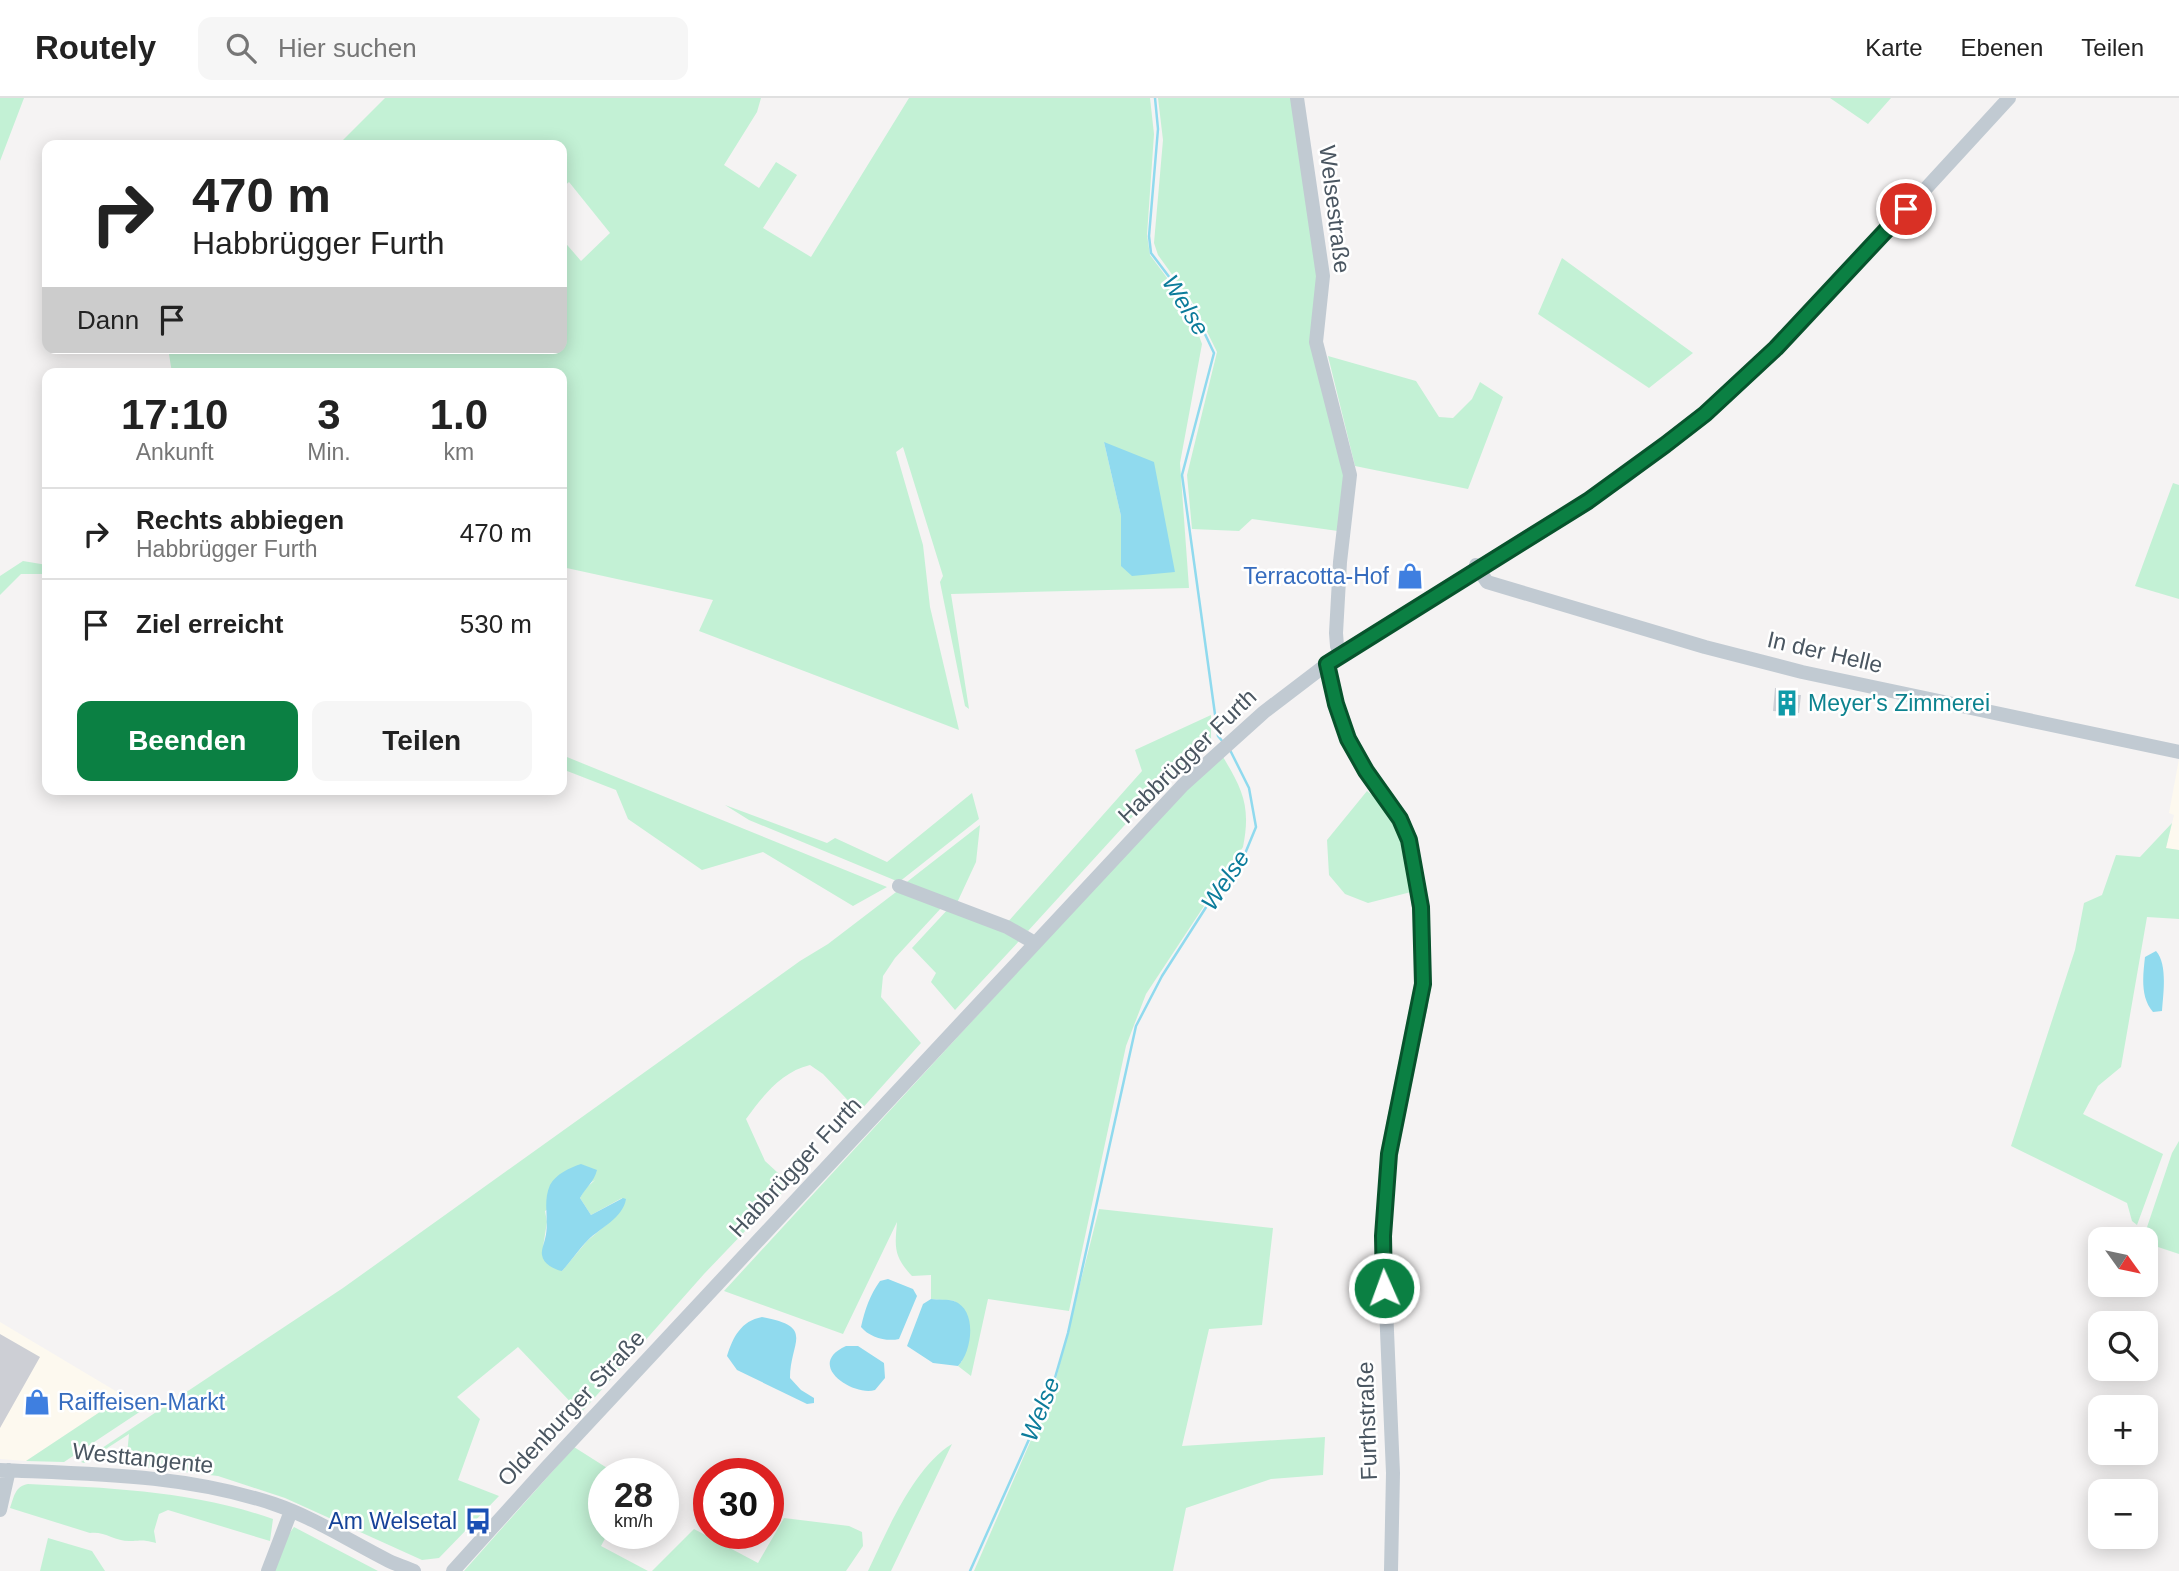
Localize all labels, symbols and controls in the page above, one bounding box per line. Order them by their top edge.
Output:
search box [198,17,688,80]
text: Routely [35,29,156,66]
icon: search [222,29,260,67]
text: Hier suchen [278,33,417,63]
text: Karte [1865,34,1923,61]
text: Ebenen [1961,34,2043,61]
text: Teilen [2081,34,2144,61]
street label: Welsestraße [1314,144,1356,274]
icon: right [77,168,168,259]
text: 470 m [192,168,331,222]
pin [1876,179,1936,239]
icon: arrive [1887,190,1925,228]
text: Habbrügger Furth [192,225,445,261]
water label: Welse [1157,270,1215,340]
icon: arrive [153,301,191,339]
text: Dann [77,305,139,335]
text: 17:10 [121,391,228,438]
text: 3 [317,391,341,438]
text: 1.0 [430,391,488,438]
text: Ankunft [136,439,214,465]
text: Min. [307,439,351,465]
text: km [444,439,474,465]
text: Rechts abbiegen [136,505,344,535]
icon: right [77,515,115,553]
text: 470 m [460,518,532,548]
text: Habbrügger Furth [136,536,318,562]
shop icon: Terracotta-Hof [1395,561,1425,591]
place label: Terracotta-Hof [1243,563,1390,589]
icon: arrive [77,606,115,644]
text: Ziel erreicht [136,609,283,639]
text: 530 m [460,609,532,639]
street label: In der Helle [1765,626,1885,678]
street label: Habbrügger Furth [1113,684,1261,828]
building icon: Meyer's Zimmerei [1772,688,1802,718]
place label: Meyer's Zimmerei [1808,690,1990,716]
button: Beenden [77,701,298,781]
button: Teilen [312,701,532,781]
water label: Welse [1195,845,1255,915]
street label: Habbrügger Furth [724,1092,866,1242]
north arrow [2088,1227,2158,1297]
map controls [2088,1227,2158,1549]
position arrow [1347,1251,1421,1325]
button: search [2088,1311,2158,1381]
street label: Oldenburger Straße [492,1325,650,1491]
street label: Furthstraße [1352,1361,1382,1481]
water label: Welse [1015,1373,1065,1445]
shop icon: Raiffeisen-Markt [22,1387,52,1417]
place label: Raiffeisen-Markt [58,1389,226,1415]
button: + [2088,1395,2158,1465]
street label: Westtangente [71,1438,215,1478]
speed limit sign: 30 [693,1458,784,1549]
text: 28 [614,1475,653,1514]
button: − [2088,1479,2158,1549]
bus stop icon: Am Welsetal [463,1506,493,1536]
place label: Am Welsetal [328,1508,457,1534]
text: km/h [614,1511,653,1531]

